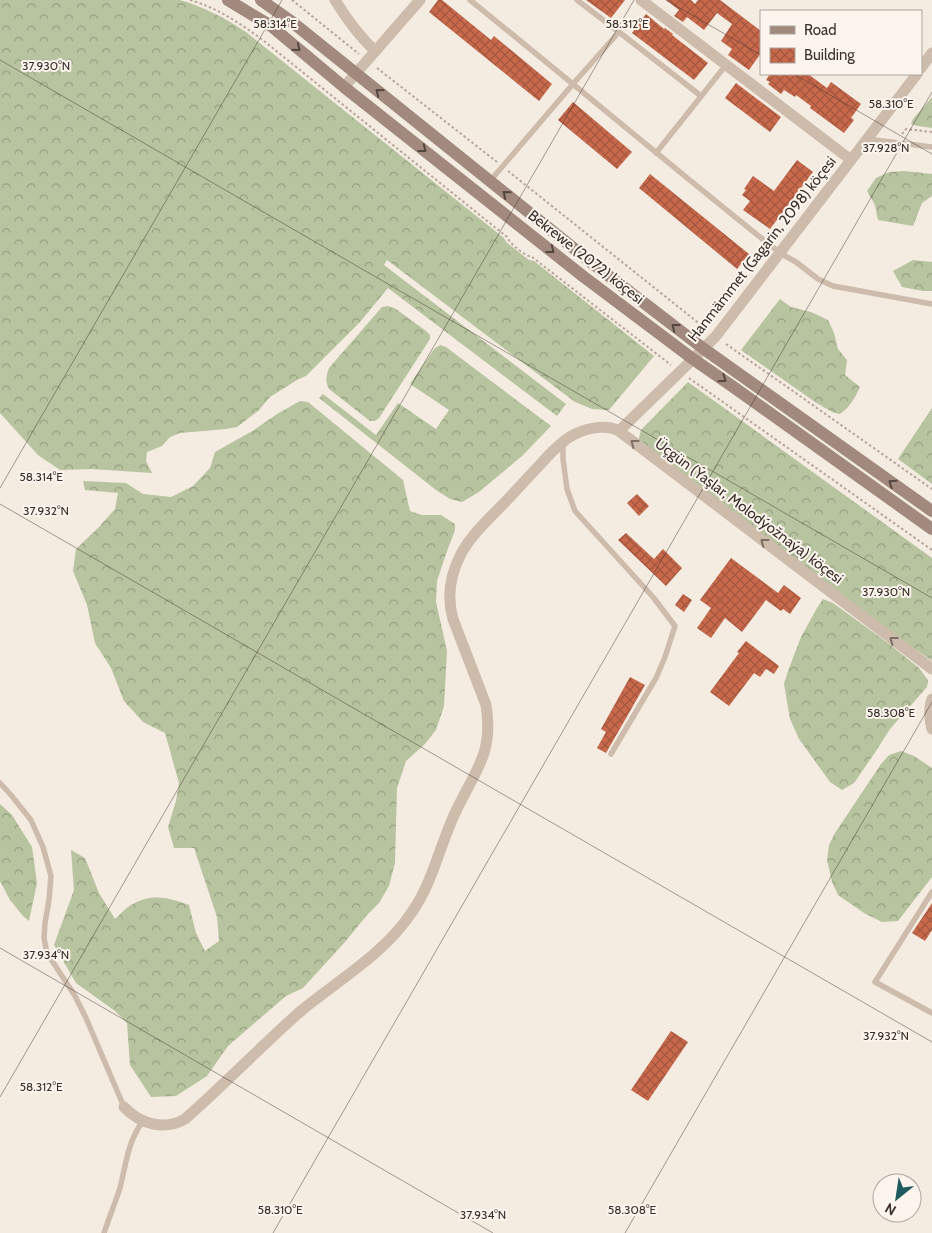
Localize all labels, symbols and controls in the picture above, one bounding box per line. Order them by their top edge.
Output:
legend [760,10,922,75]
text: 58.314°E [253,16,297,31]
text: 58.312°E [605,16,649,31]
text: Road [804,21,837,39]
one-way arrow [291,42,300,51]
text: Building [804,46,855,64]
text: 37.930°N [22,58,70,73]
one-way arrow [376,89,385,98]
text: 58.310°E [868,96,914,111]
text: 37.928°N [863,140,909,155]
one-way arrow [418,144,427,153]
street label: Hanmämmet (Gagarin, 2098) köçesi [684,153,840,345]
one-way arrow [503,191,512,199]
street label: Bekrewe (2072) köçesi [524,206,648,308]
one-way arrow [545,245,554,253]
one-way arrow [672,324,681,332]
one-way arrow [717,373,726,383]
street label: Üçgün (Ýaşlar, Molodýožnaýa) köçesi [651,433,847,588]
one-way arrow [630,440,640,449]
text: 58.314°E [19,469,63,484]
one-way arrow [888,480,898,489]
text: 37.932°N [23,503,69,518]
one-way arrow [761,539,770,547]
text: 37.930°N [862,584,910,599]
one-way arrow [889,637,899,646]
text: 58.308°E [867,705,916,720]
text: 37.934°N [23,947,69,962]
text: 37.932°N [863,1028,909,1043]
text: 58.312°E [19,1079,63,1094]
north arrow [872,1173,922,1223]
text: N [882,1199,899,1220]
text: 58.310°E [257,1202,303,1217]
text: 58.308°E [608,1202,657,1217]
text: 37.934°N [460,1207,506,1222]

